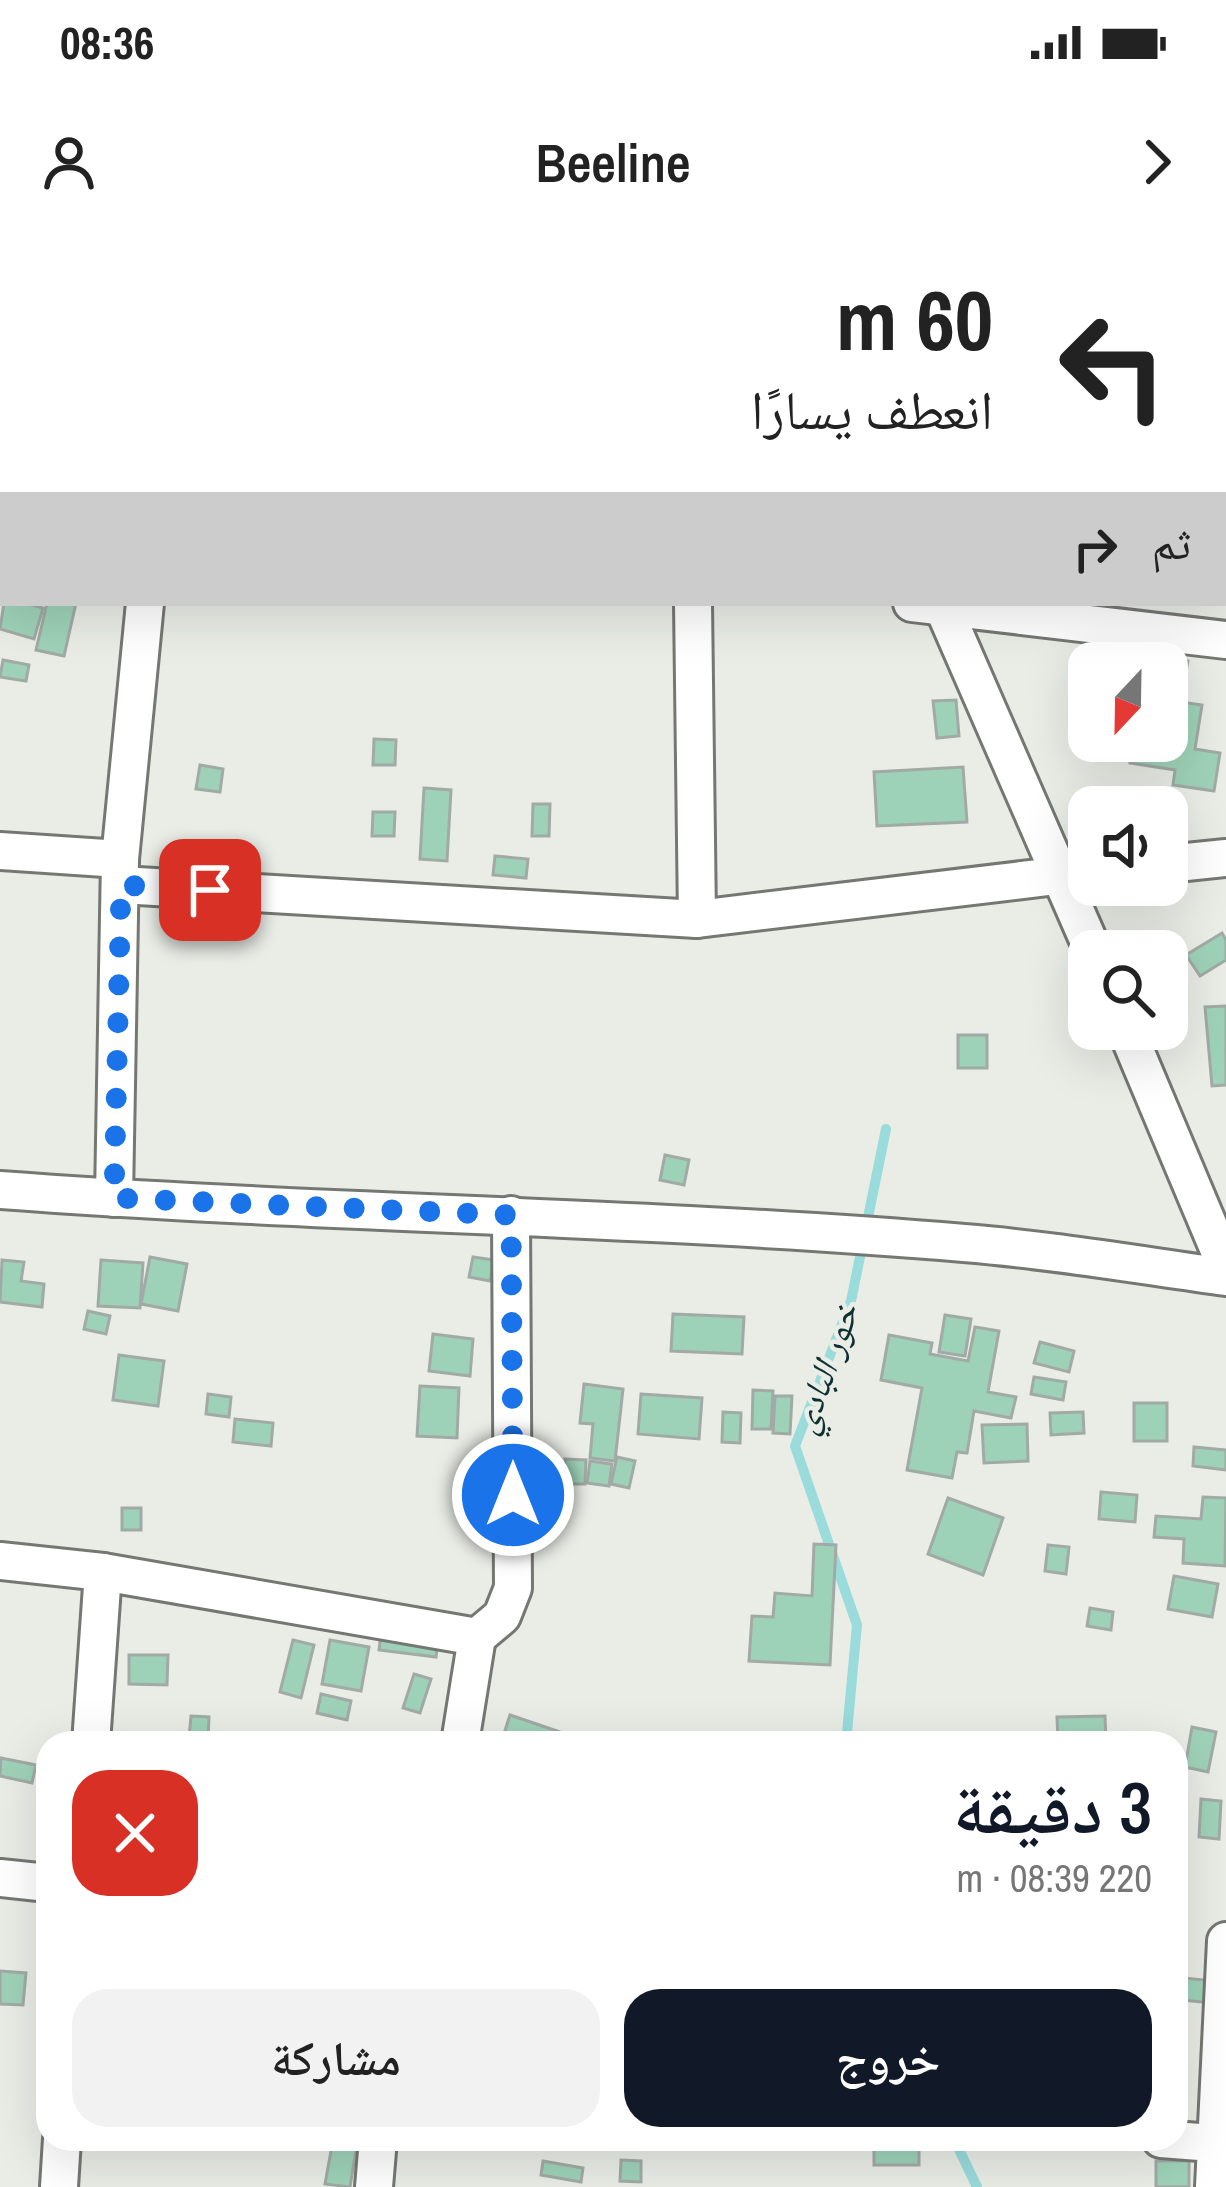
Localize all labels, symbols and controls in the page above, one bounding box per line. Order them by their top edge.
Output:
text: 08:36 [60,12,154,73]
text: Beeline [535,126,691,199]
icon: person [36,129,102,195]
icon: forward [1124,129,1190,195]
text: 60 m [836,263,993,376]
icon: left [1035,288,1191,444]
text: انعطف يسارًا [751,373,993,446]
text: ثم [1152,512,1191,573]
icon: right [1062,516,1128,582]
north arrow [1068,642,1188,762]
map controls [1068,642,1188,1050]
button: sound [1068,786,1188,906]
pin [159,839,261,941]
icon: arrive [177,857,243,923]
button: search [1068,930,1188,1050]
water label: خور البادي [778,1295,875,1441]
position arrow [450,1432,576,1558]
text: 3 دقيقة [953,1758,1152,1855]
button: close [72,1770,198,1896]
text: 220 m · 08:39 [956,1852,1152,1904]
button: مشاركة [72,1989,600,2127]
button: خروج [624,1989,1152,2127]

